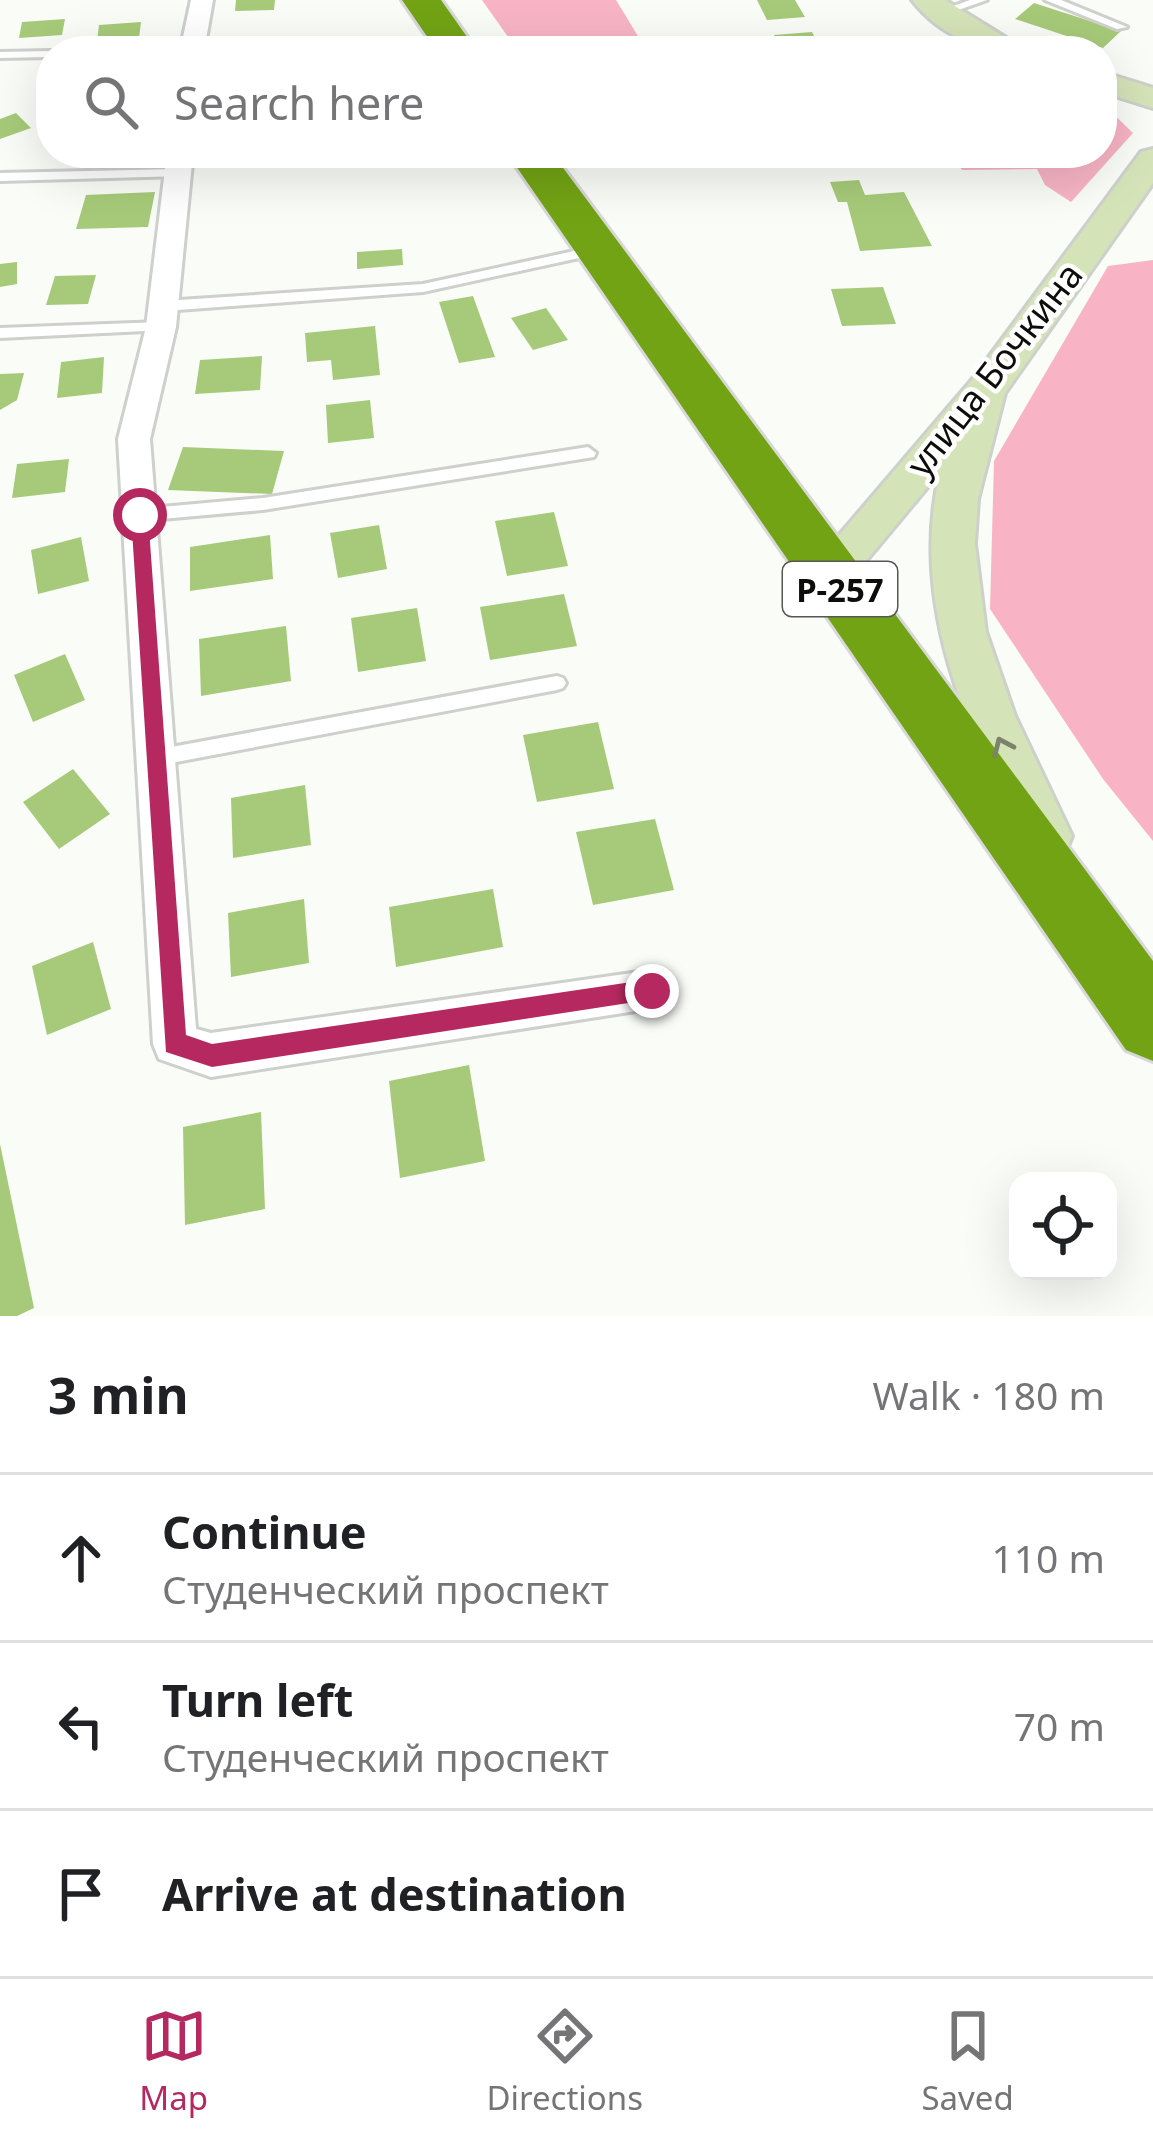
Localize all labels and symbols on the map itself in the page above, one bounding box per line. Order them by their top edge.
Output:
street label: улица Бочкина [895,252,1093,486]
route start [113,488,167,542]
road number: Р-257 [783,562,897,616]
one-way arrow [992,737,1016,758]
route end [625,964,679,1018]

